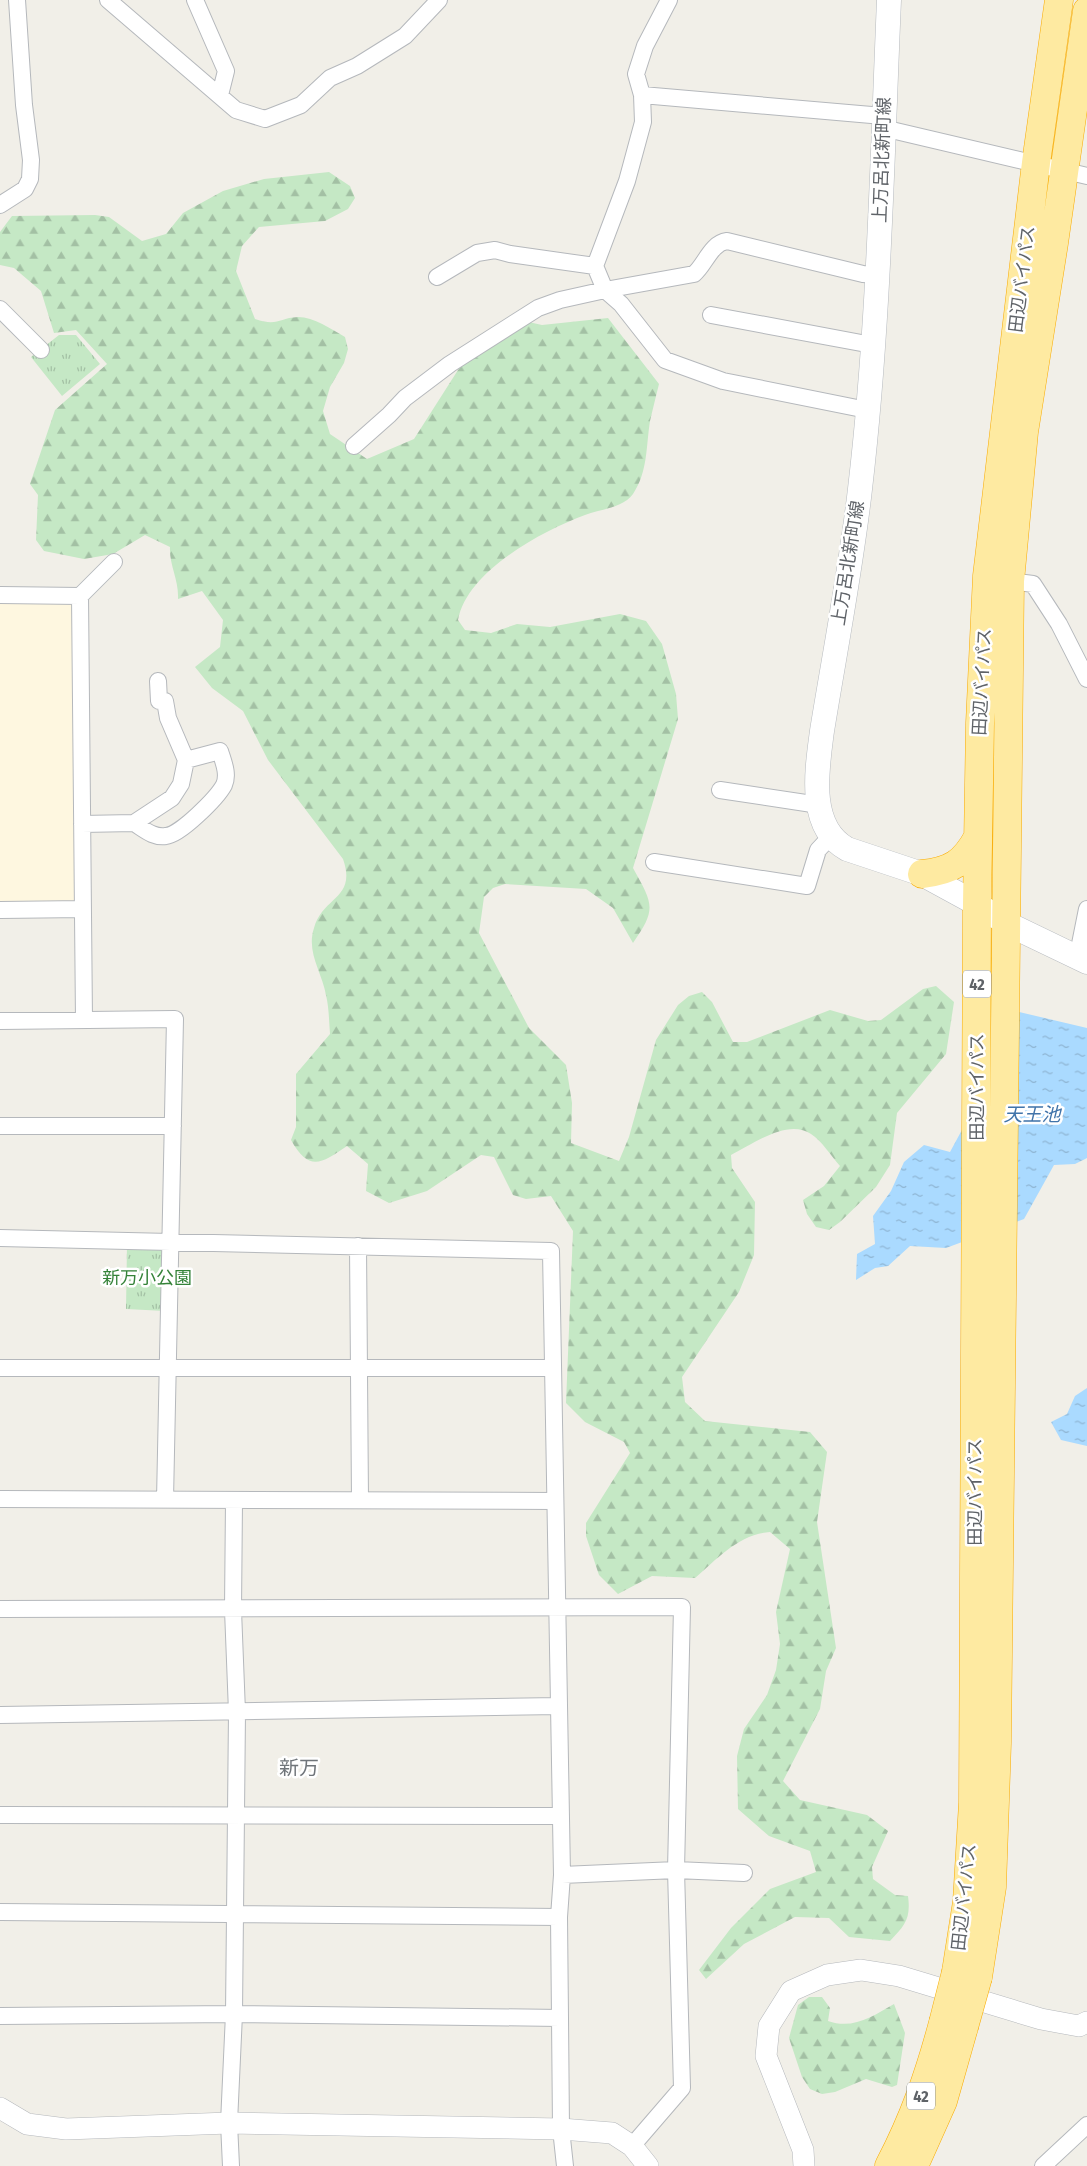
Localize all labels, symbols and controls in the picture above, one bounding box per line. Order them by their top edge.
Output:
street label: 上万呂北新町線 [869,97,895,223]
street label: 田辺バイパス [1005,224,1039,334]
street label: 上万呂北新町線 [827,499,869,627]
street label: 田辺バイパス [968,628,996,736]
road number: 42 [963,971,991,998]
street label: 田辺バイパス [966,1033,988,1141]
water label: 天王池 [1003,1103,1062,1126]
park label: 新万小公園 [102,1267,192,1289]
street label: 田辺バイパス [964,1438,986,1546]
district label: 新万 [279,1756,319,1780]
street label: 田辺バイパス [947,1842,981,1952]
road number: 42 [907,2082,935,2110]

